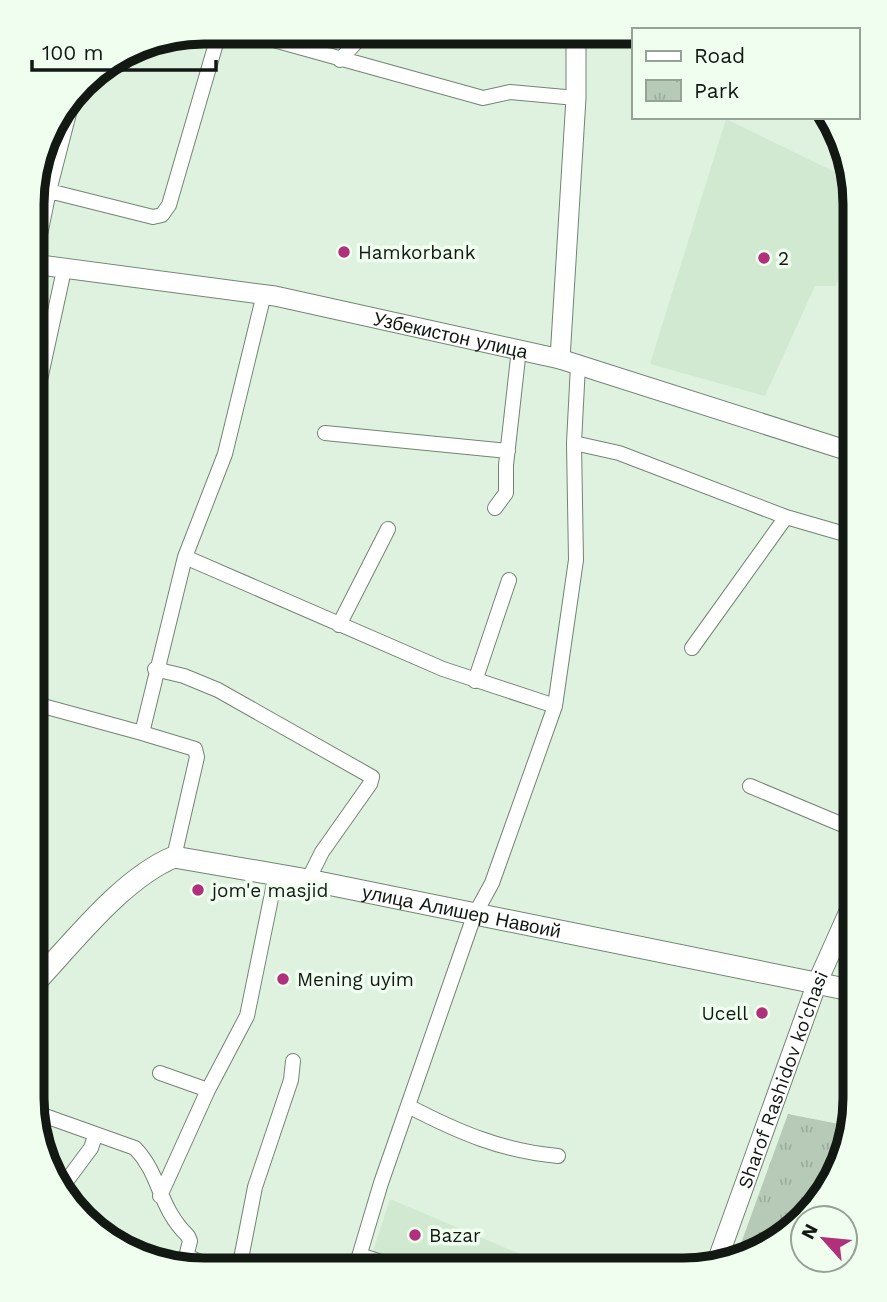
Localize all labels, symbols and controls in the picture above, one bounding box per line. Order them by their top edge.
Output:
scale bar [32,28,215,72]
legend [632,28,859,119]
text: 100 m [42,40,104,65]
text: Road [694,43,745,68]
text: Park [694,78,739,103]
place label: Hamkorbank [358,241,476,264]
marker: Hamkorbank [336,244,352,260]
place label: 2 [778,247,789,270]
marker: 2 [756,250,772,266]
street label: Узбекистон улица [371,307,530,364]
place label: jom'e masjid [210,879,329,902]
street label: улица Алишер Навоий [360,880,563,943]
marker: jom'e masjid [190,882,206,898]
street label: Sharof Rashidov ko'chasi [733,967,833,1192]
place label: Mening uyim [297,968,414,991]
marker: Mening uyim [275,971,291,987]
place label: Ucell [701,1002,748,1025]
marker: Ucell [754,1005,770,1021]
north arrow [789,1204,859,1274]
text: N [796,1220,823,1243]
place label: Bazar [429,1224,481,1247]
marker: Bazar [407,1227,423,1243]

